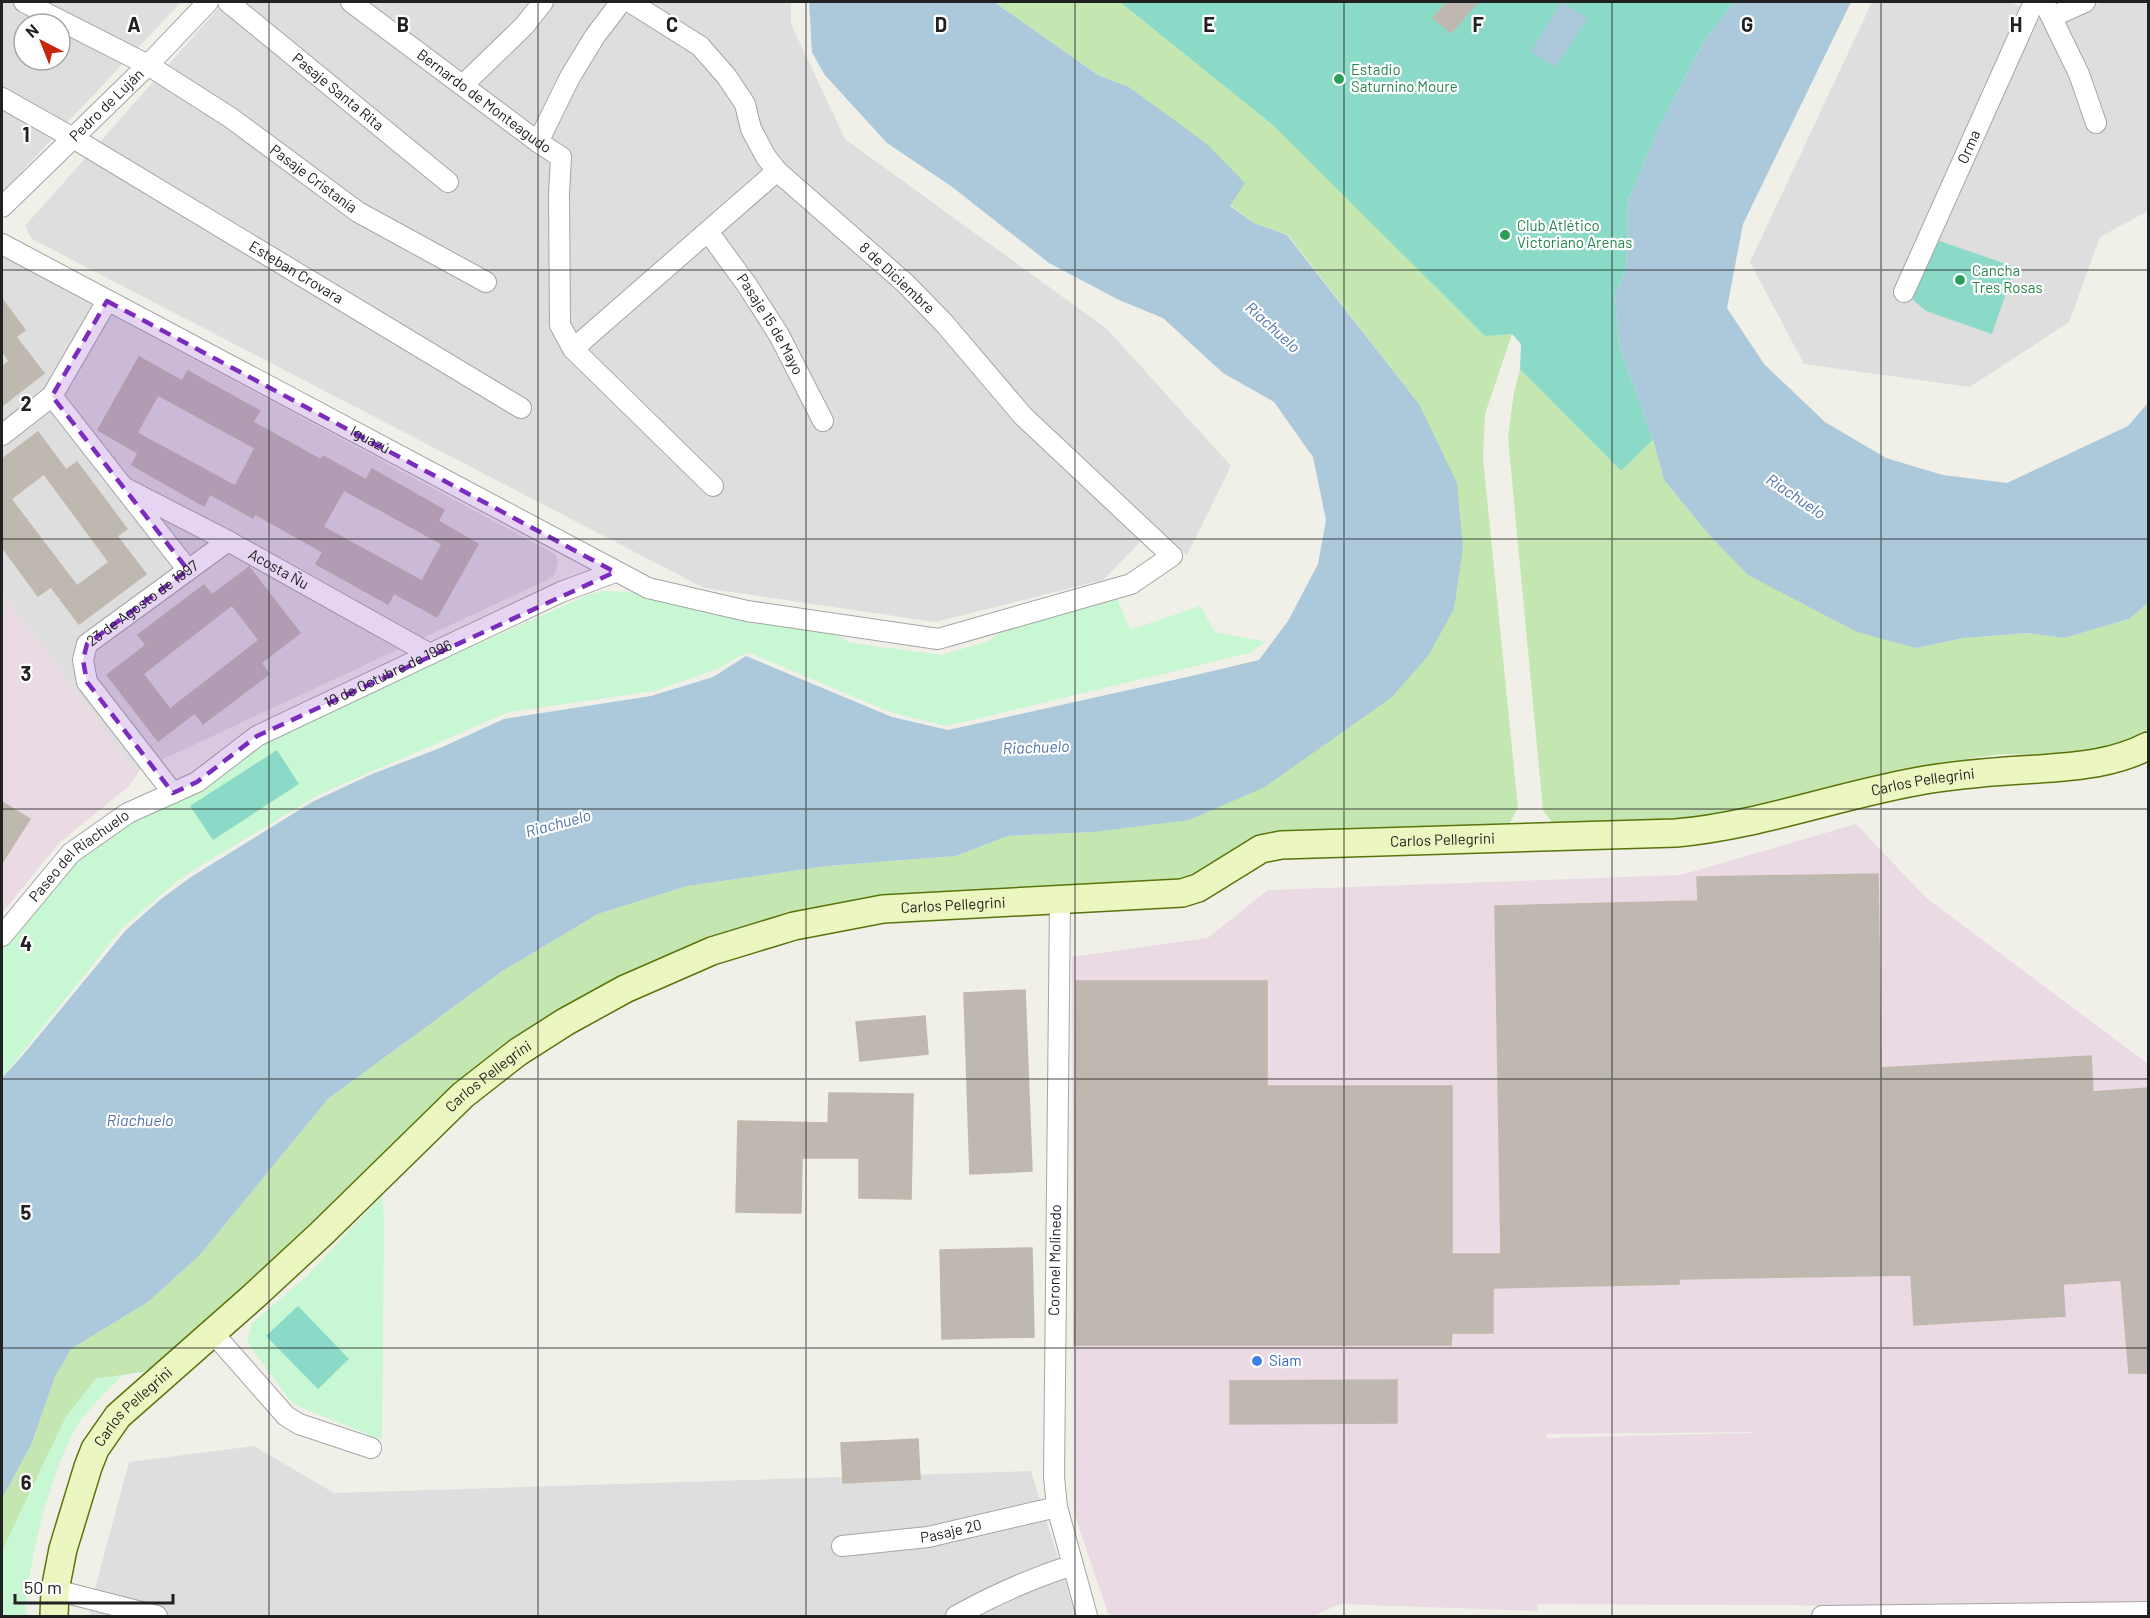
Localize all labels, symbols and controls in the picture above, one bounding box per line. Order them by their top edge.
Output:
north arrow [12,12,72,72]
text: A [127,12,141,36]
text: B [397,12,409,36]
text: C [666,12,678,36]
text: D [935,12,947,36]
text: E [1203,12,1215,36]
text: F [1472,12,1484,36]
text: G [1741,12,1753,36]
text: H [2010,12,2022,36]
text: N [21,20,42,41]
street label: Bernardo de Monteagudo [414,45,555,156]
street label: Pasaje Santa Rita [289,48,388,134]
place label: Estadio Saturnino Moure [1351,60,1458,95]
street label: Pedro de Luján [65,64,147,145]
marker: Estadio Saturnino Moure [1332,72,1346,86]
text: 1 [22,122,30,146]
street label: Orma [1953,127,1983,166]
street label: Pasaje Cristanía [267,140,361,216]
place label: Club Atlético Victoriano Arenas [1517,216,1632,251]
marker: Club Atlético Victoriano Arenas [1498,228,1512,242]
street label: Esteban Crovara [246,236,347,307]
street label: 8 de Diciembre [856,238,939,317]
place label: Cancha Tres Rosas [1972,261,2043,296]
street label: Pasaje 15 de Mayo [734,270,808,377]
marker: Cancha Tres Rosas [1953,273,1967,287]
water label: Riachuelo [1242,297,1305,356]
text: 2 [20,391,32,415]
street label: Iguazú [348,421,393,457]
water label: Riachuelo [1763,469,1829,522]
street label: Acosta Ñu [246,544,312,592]
street label: 23 de Agosto de 1997 [83,556,201,649]
street label: 10 de Octubre de 1996 [321,635,454,711]
text: 3 [21,661,31,685]
water label: Riachuelo [1002,736,1070,757]
street label: Carlos Pellegrini [1869,764,1975,799]
street label: Paseo del Riachuelo [24,805,132,905]
water label: Riachuelo [523,805,593,840]
street label: Carlos Pellegrini [1390,829,1495,850]
street label: Carlos Pellegrini [900,892,1006,916]
text: 4 [20,931,32,955]
street label: Carlos Pellegrini [441,1036,534,1115]
water label: Riachuelo [107,1110,174,1129]
text: 5 [21,1200,32,1224]
street label: Coronel Molinedo [1044,1204,1064,1316]
place label: Siam [1269,1351,1302,1369]
marker: Siam [1250,1354,1264,1368]
street label: Carlos Pellegrini [90,1363,175,1450]
text: 6 [21,1470,32,1494]
street label: Pasaje 20 [919,1515,983,1546]
scale bar [15,1567,172,1605]
text: 50 m [24,1576,62,1598]

